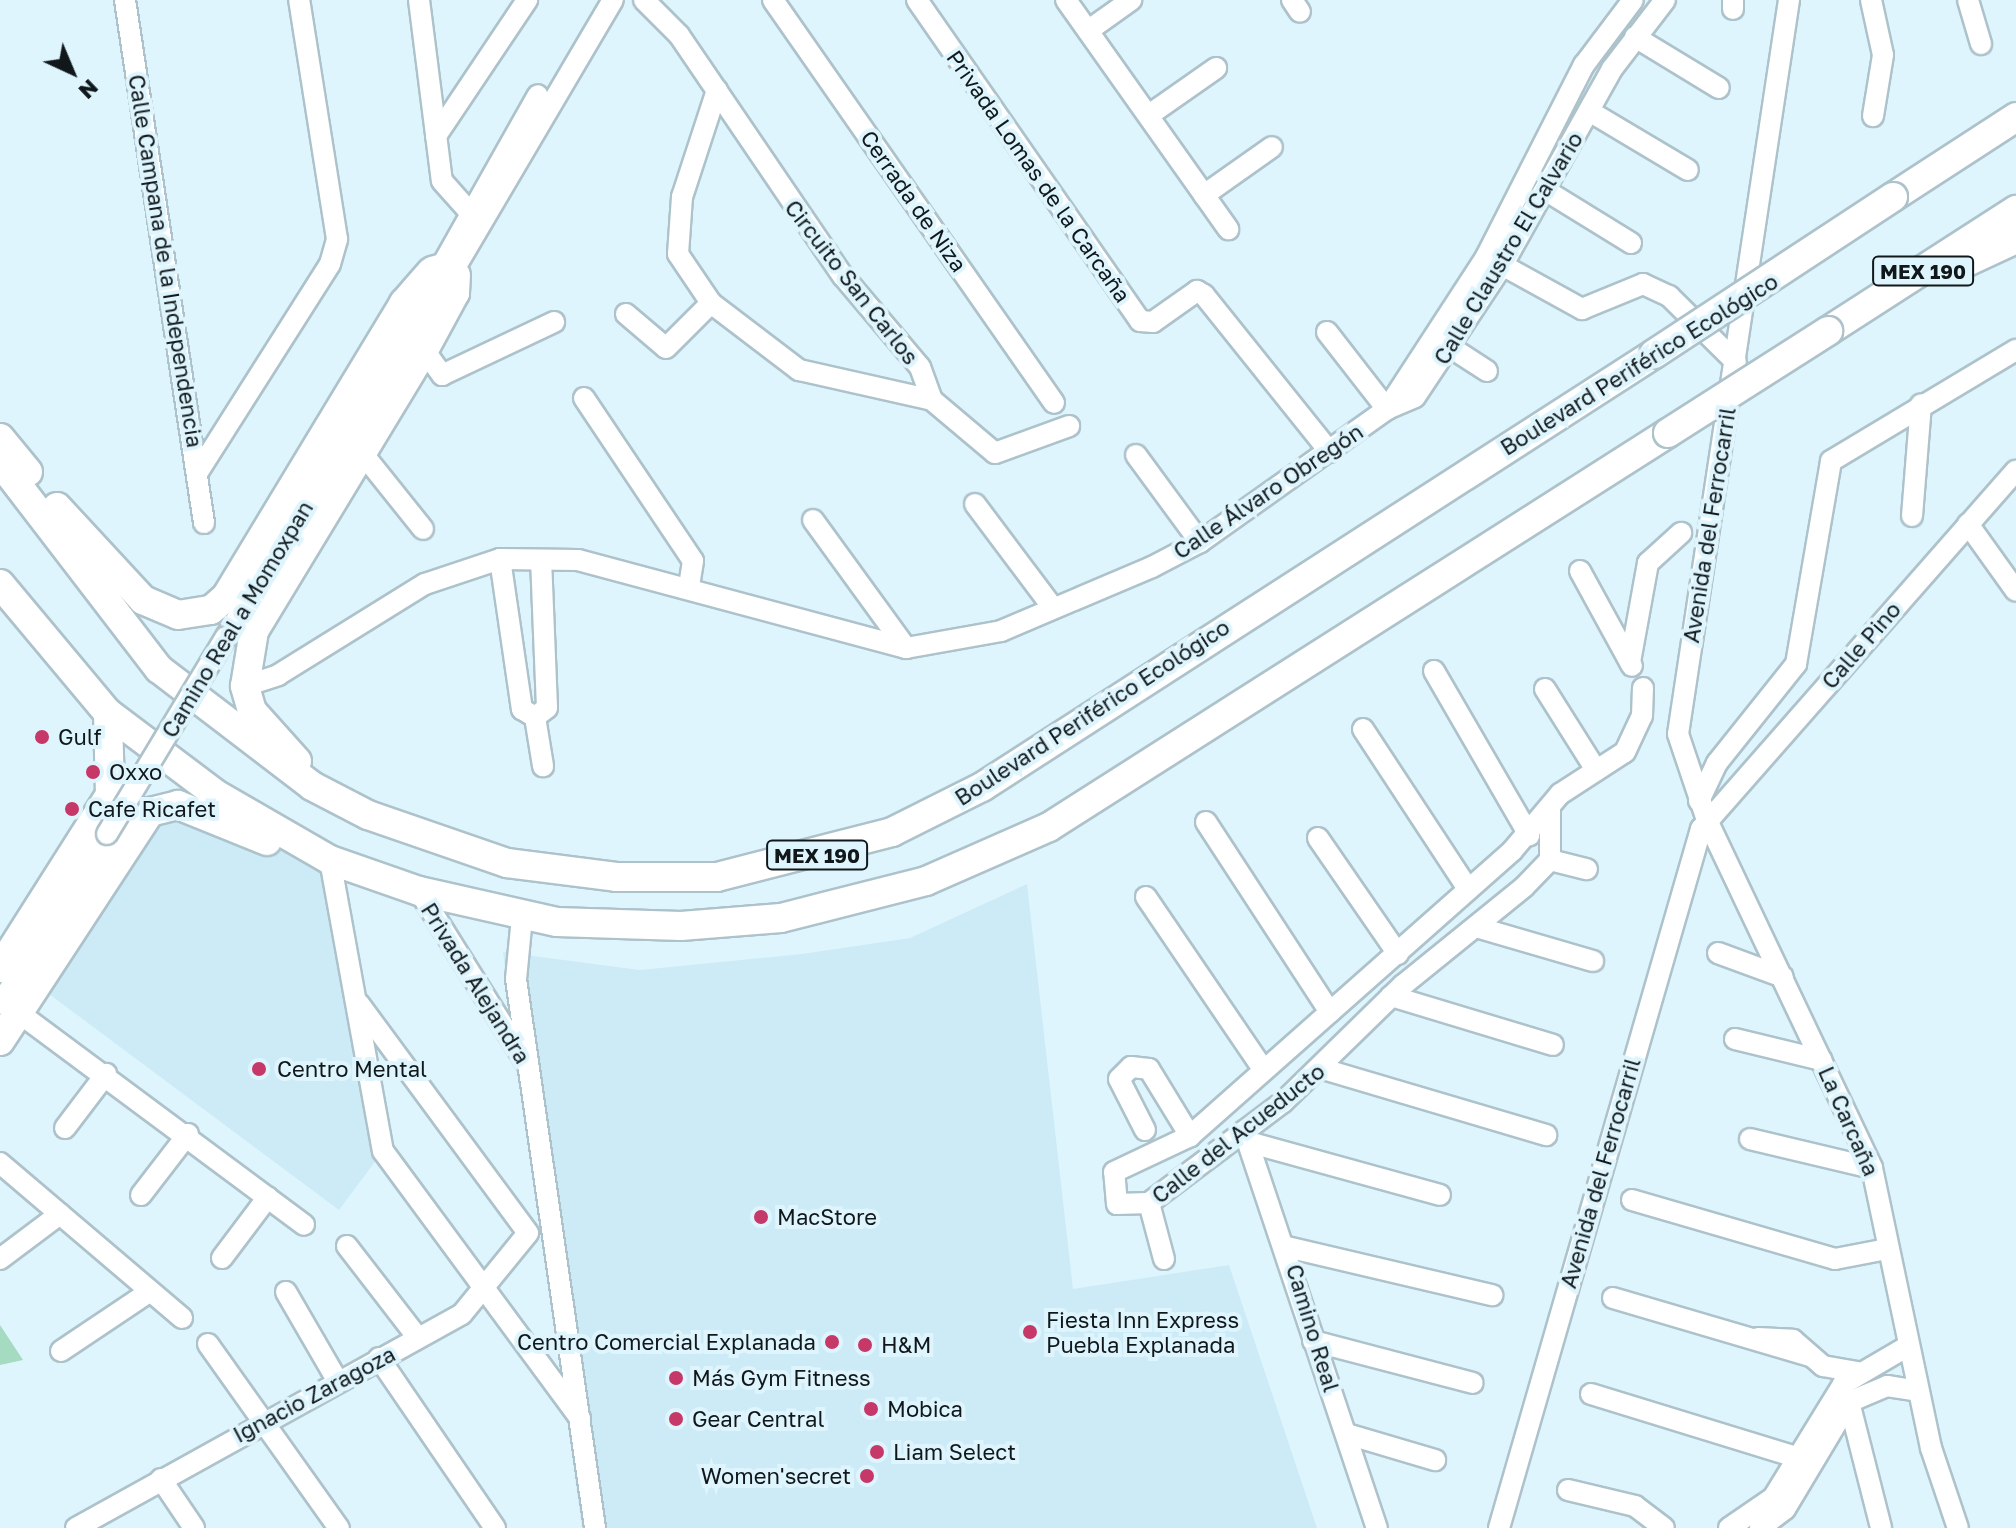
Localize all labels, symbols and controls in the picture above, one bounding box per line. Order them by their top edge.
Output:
north arrow [32,32,112,112]
street label: Privada Lomas de la Carcaña [942,45,1136,307]
street label: Calle Campana de la Independencia [123,73,209,449]
text: N [74,74,104,105]
street label: Cerrada de Niza [855,125,973,277]
street label: Calle Claustro El Calvario [1428,127,1588,369]
street label: Circuito San Carlos [780,195,924,369]
road number: MEX 190 [1871,255,1975,287]
street label: Boulevard Periférico Ecológico [1495,267,1783,461]
street label: Avenida del Ferrocarril [1677,405,1741,645]
street label: Calle Álvaro Obregón [1168,418,1368,564]
street label: Camino Real a Momoxpan [156,496,318,742]
street label: Calle Pino [1816,596,1906,694]
street label: Boulevard Periférico Ecológico [950,613,1234,811]
place label: Gulf [58,724,101,750]
marker: Gulf [33,728,51,746]
place label: Oxxo [109,759,162,785]
marker: Oxxo [84,763,102,781]
place label: Cafe Ricafet [88,796,216,822]
marker: Cafe Ricafet [63,800,81,818]
road number: MEX 190 [765,839,869,871]
street label: Privada Alejandra [416,898,536,1068]
street label: Avenida del Ferrocarril [1555,1055,1645,1291]
place label: Centro Mental [277,1056,427,1082]
street label: Calle del Acueducto [1146,1057,1330,1209]
marker: Centro Mental [248,1058,270,1080]
street label: La Carcaña [1813,1062,1885,1180]
place label: MacStore [777,1204,877,1230]
marker: MacStore [752,1208,770,1226]
street label: Camino Real [1281,1261,1345,1395]
place label: Fiesta Inn Express Puebla Explanada [1046,1306,1239,1358]
marker: Fiesta Inn Express Puebla Explanada [1021,1323,1039,1341]
place label: Centro Comercial Explanada [517,1329,816,1355]
place label: H&M [881,1332,931,1358]
marker: Centro Comercial Explanada [823,1333,841,1351]
marker: H&M [856,1336,874,1354]
street label: Ignacio Zaragoza [228,1340,400,1448]
place label: Más Gym Fitness [692,1365,871,1391]
marker: Más Gym Fitness [667,1369,685,1387]
place label: Mobica [887,1396,963,1422]
marker: Mobica [862,1400,880,1418]
place label: Gear Central [692,1406,824,1432]
marker: Gear Central [667,1410,685,1428]
place label: Liam Select [893,1439,1016,1465]
marker: Liam Select [868,1443,886,1461]
place label: Women'secret [701,1463,851,1489]
marker: Women'secret [858,1467,876,1485]

